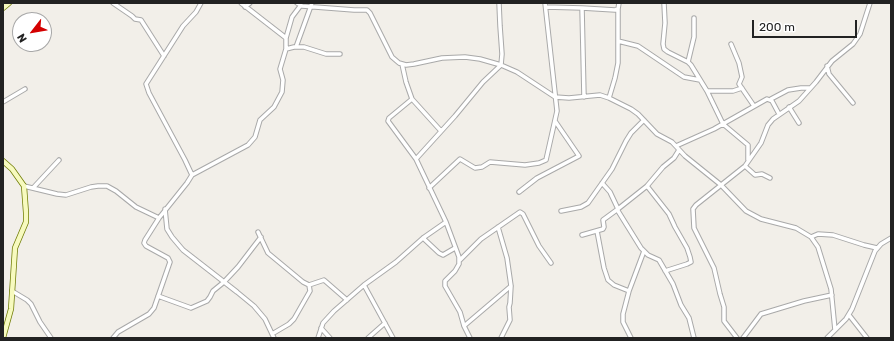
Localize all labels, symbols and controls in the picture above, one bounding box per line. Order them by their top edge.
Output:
north arrow [12,12,52,52]
scale bar [754,12,859,38]
text: 200 m [759,20,795,34]
text: N [15,31,30,45]

